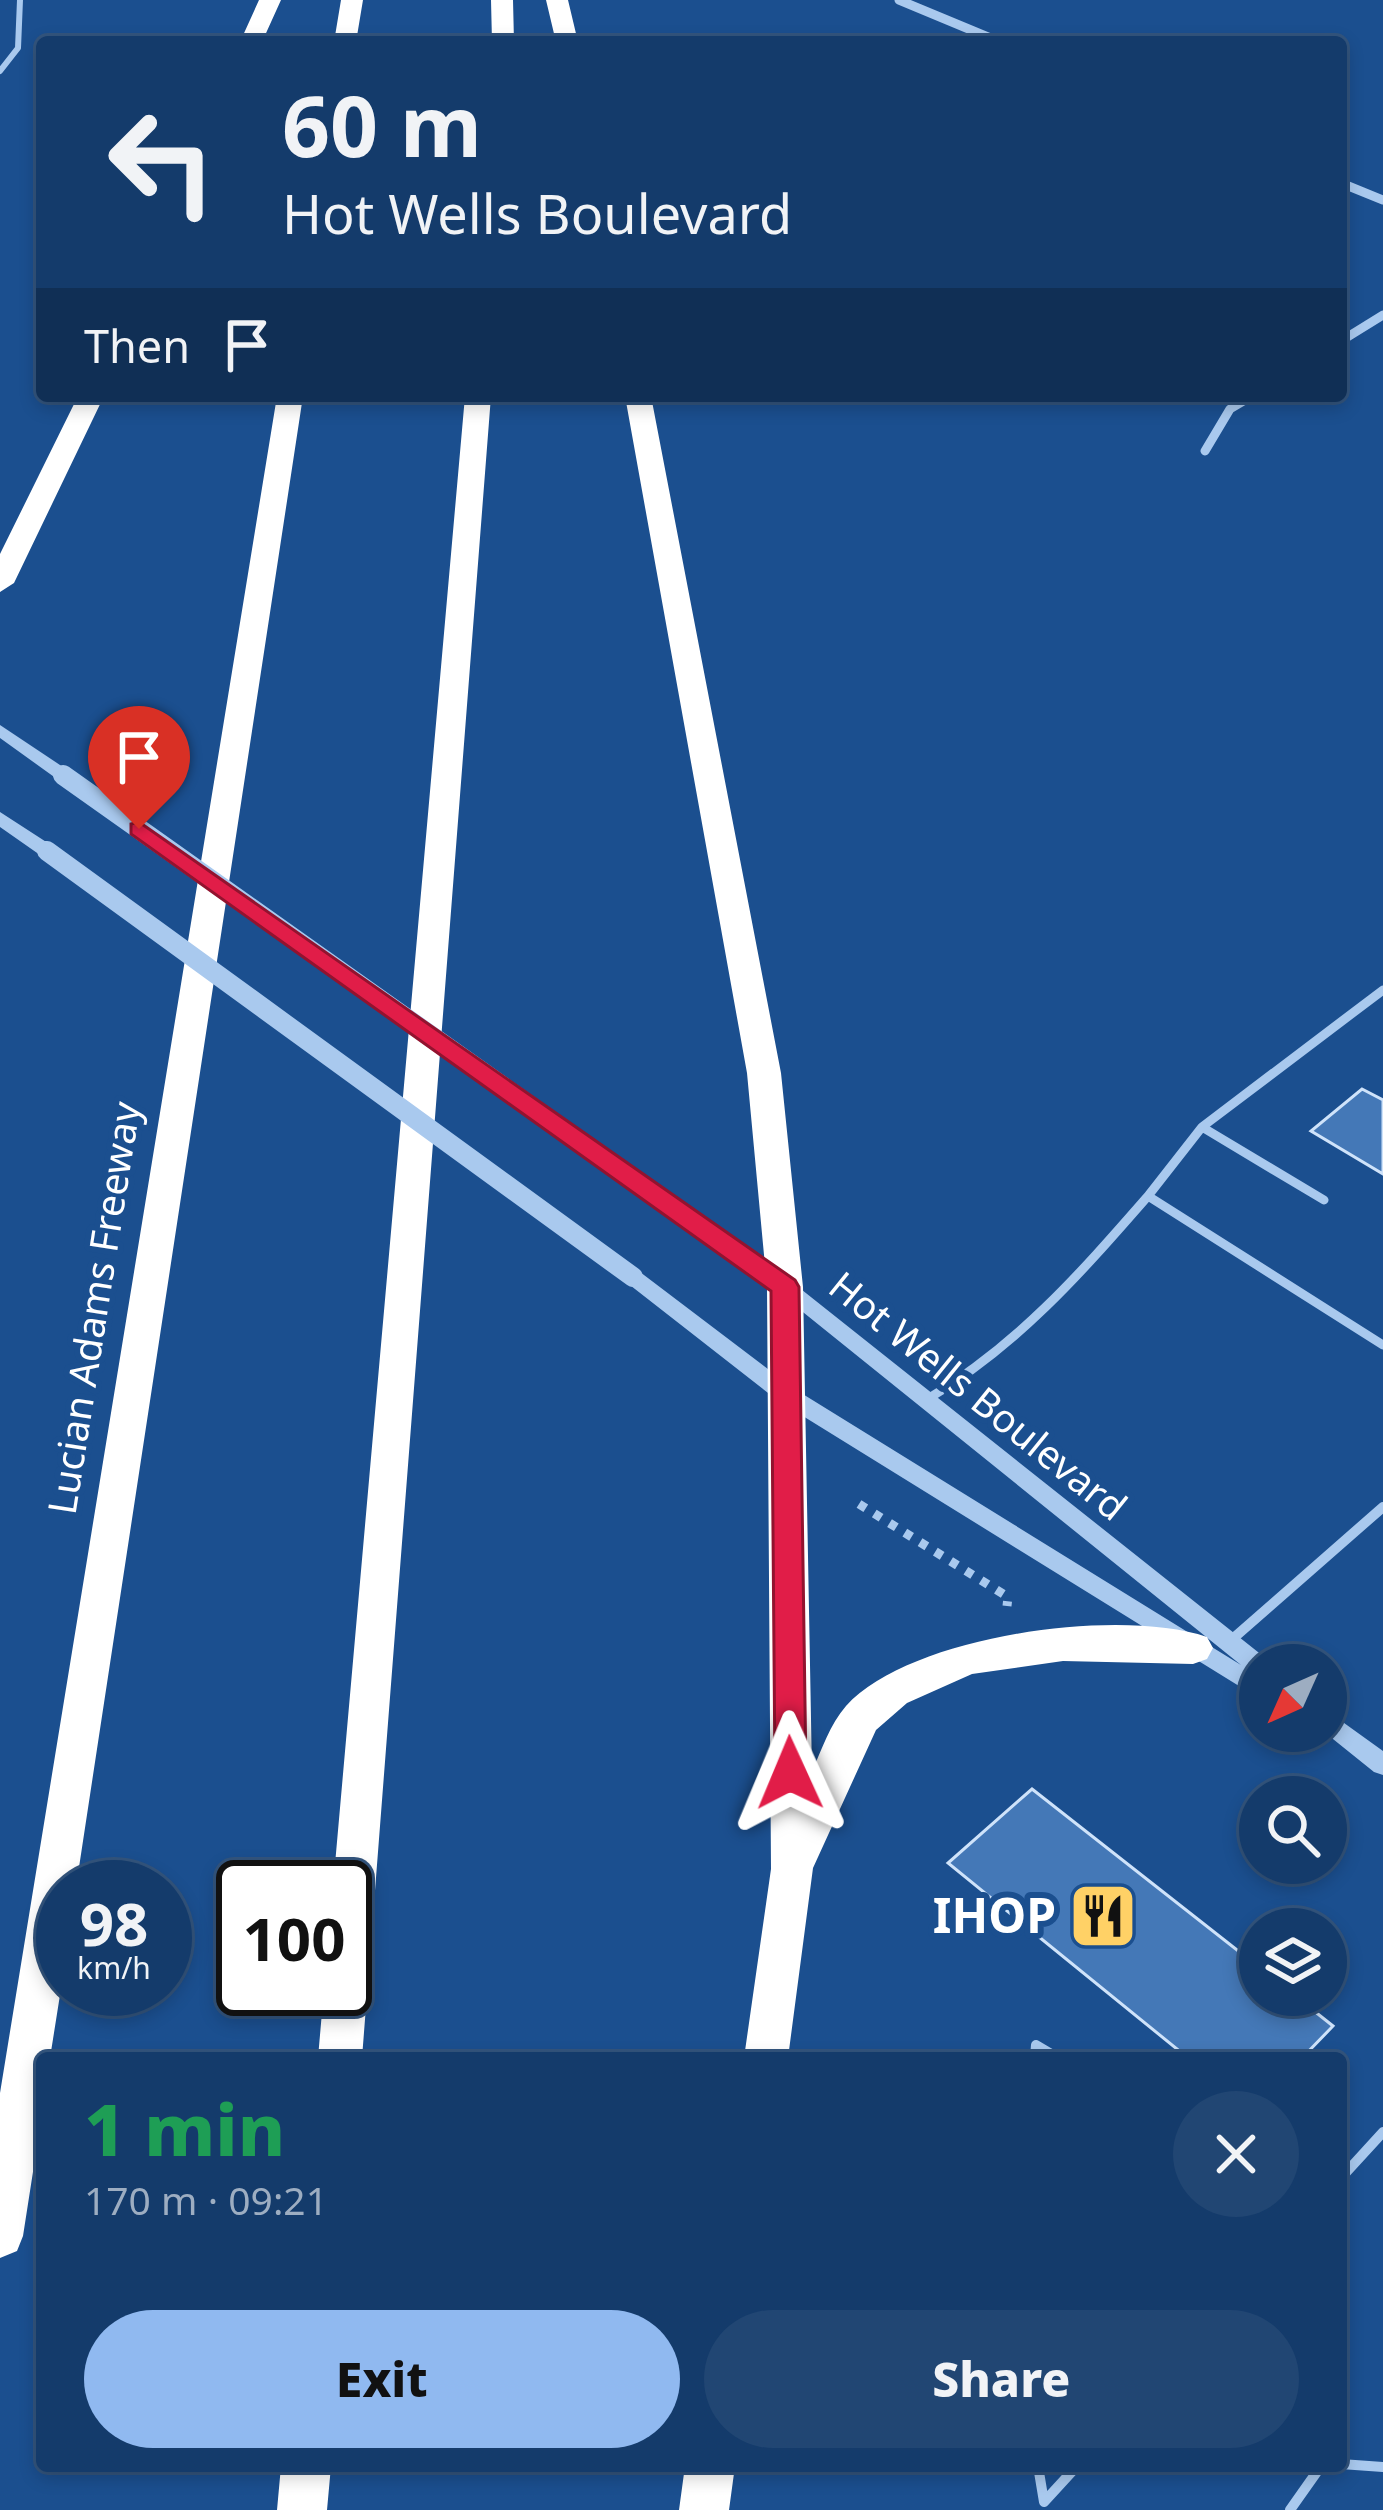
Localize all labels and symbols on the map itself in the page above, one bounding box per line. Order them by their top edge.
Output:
pin [88,706,190,829]
street label: Lucian Adams Freeway [34,1098,151,1518]
street label: Hot Wells Boulevard [819,1258,1139,1531]
north arrow [1239,1644,1347,1752]
position arrow [727,1710,853,1836]
speed limit sign: 100 [216,1860,372,2016]
restaurant icon: IHOP [1068,1881,1138,1951]
place label: IHOP [933,1882,1056,1947]

